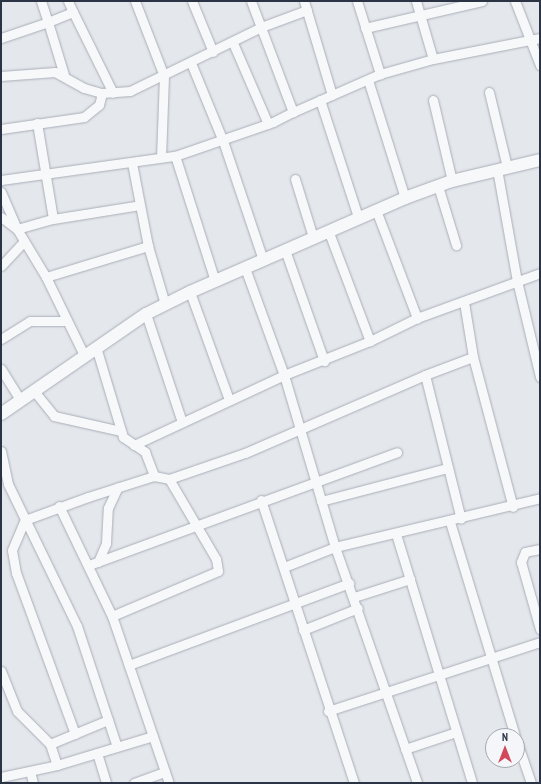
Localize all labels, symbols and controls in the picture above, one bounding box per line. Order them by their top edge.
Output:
north arrow [485,728,525,768]
text: N [502,730,508,744]

